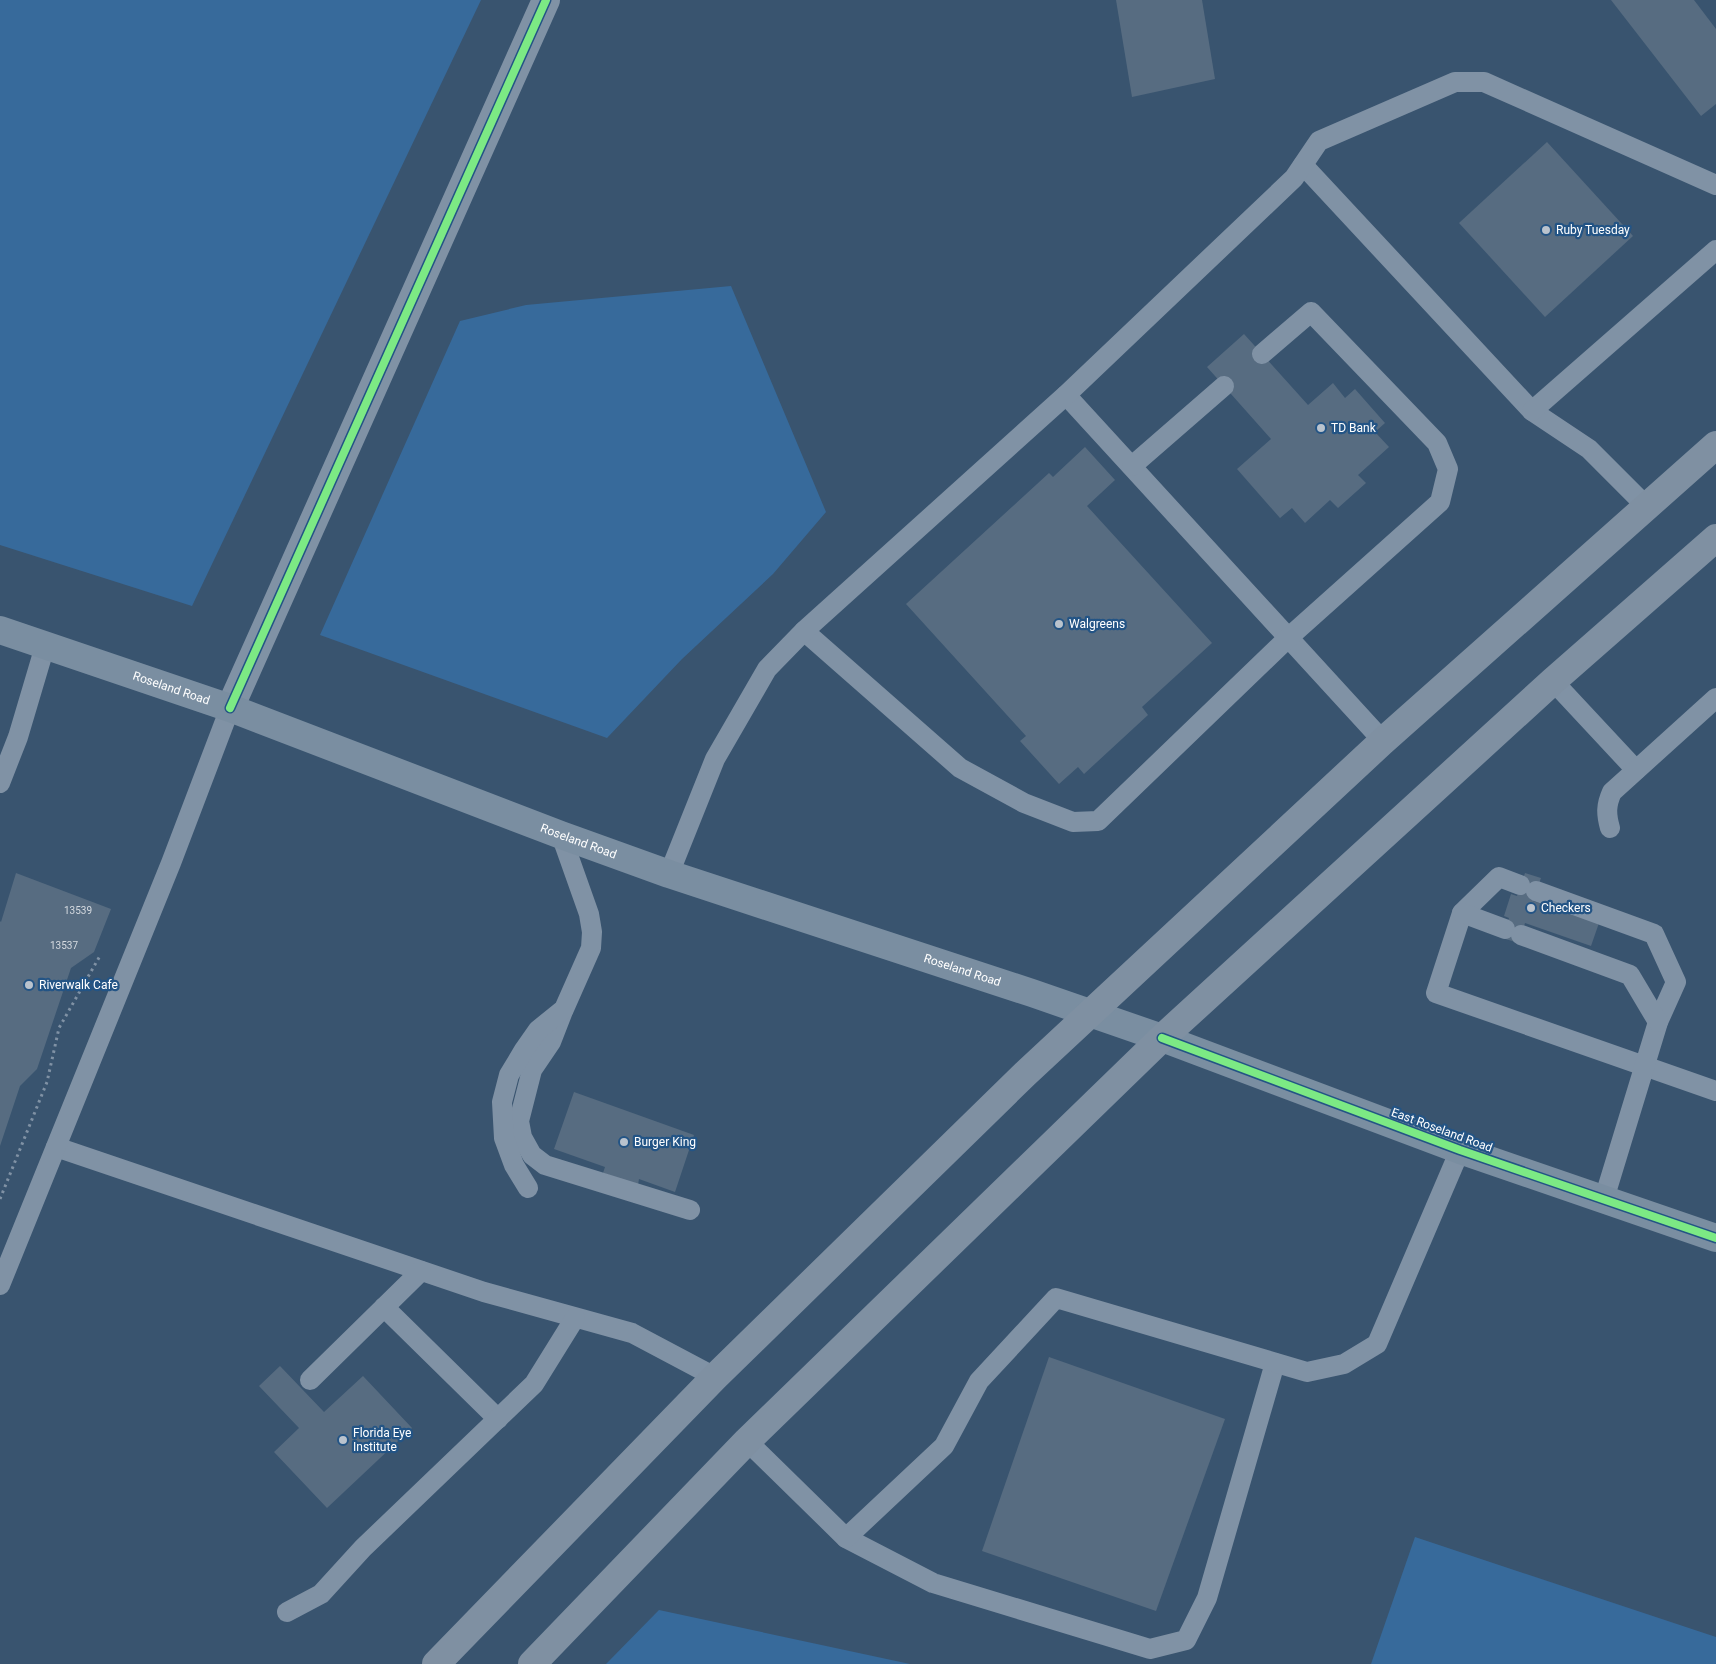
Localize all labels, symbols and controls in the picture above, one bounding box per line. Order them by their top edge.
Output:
place label: Ruby Tuesday [1556,223,1630,237]
marker: Ruby Tuesday [1540,224,1552,236]
place label: TD Bank [1331,421,1377,435]
marker: TD Bank [1315,422,1327,434]
place label: Walgreens [1069,617,1125,631]
marker: Walgreens [1053,618,1065,630]
street label: Roseland Road [131,669,212,708]
street label: Roseland Road [538,821,619,862]
place label: Checkers [1541,901,1591,915]
marker: Checkers [1525,902,1537,914]
house number: 13539 [64,905,92,916]
house number: 13537 [50,940,78,951]
street label: Roseland Road [922,951,1003,989]
place label: Riverwalk Cafe [39,978,118,992]
marker: Riverwalk Cafe [23,979,35,991]
street label: East Roseland Road [1390,1105,1494,1155]
place label: Burger King [634,1135,696,1149]
marker: Burger King [618,1136,630,1148]
place label: Florida Eye Institute [353,1426,411,1454]
marker: Florida Eye Institute [337,1434,349,1446]

